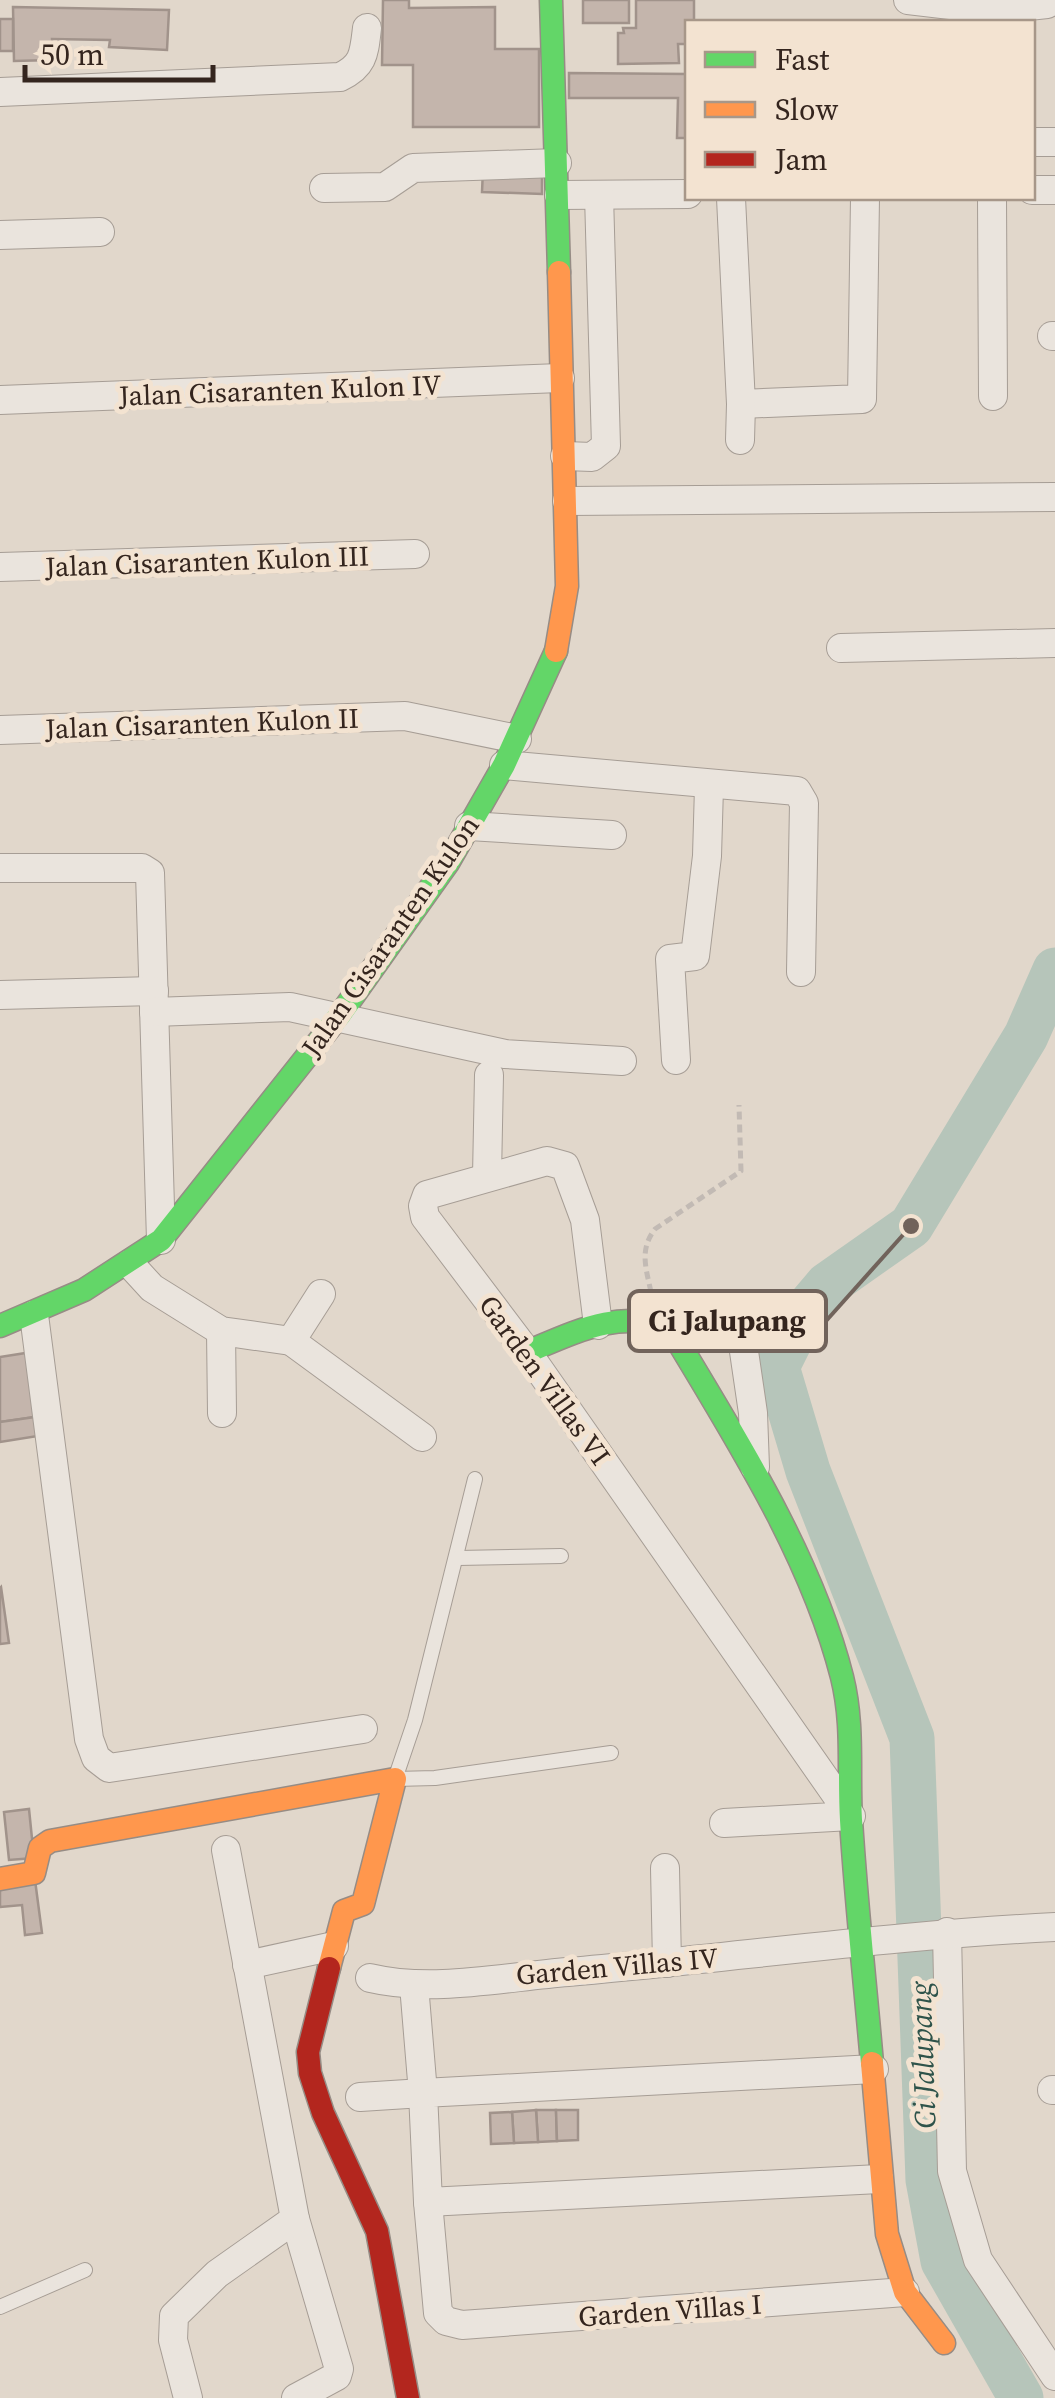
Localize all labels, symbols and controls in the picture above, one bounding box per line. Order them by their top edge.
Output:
scale bar [25,20,212,82]
legend [685,20,1035,200]
text: 50 m [40,34,104,75]
text: Fast [775,39,829,80]
text: Slow [775,89,838,130]
text: Jam [774,139,828,180]
street label: Jalan Cisaranten Kulon IV [117,365,442,415]
street label: Jalan Cisaranten Kulon III [43,536,370,586]
street label: Jalan Cisaranten Kulon II [44,699,359,747]
street label: Jalan Cisaranten Kulon [292,808,488,1065]
street label: Garden Villas VI [470,1287,620,1473]
callout: Ci Jalupang [629,1291,826,1351]
text: Ci Jalupang [648,1300,806,1341]
street label: Garden Villas IV [514,1938,720,1994]
water label: Ci Jalupang [899,1979,946,2129]
street label: Garden Villas I [577,2285,763,2335]

